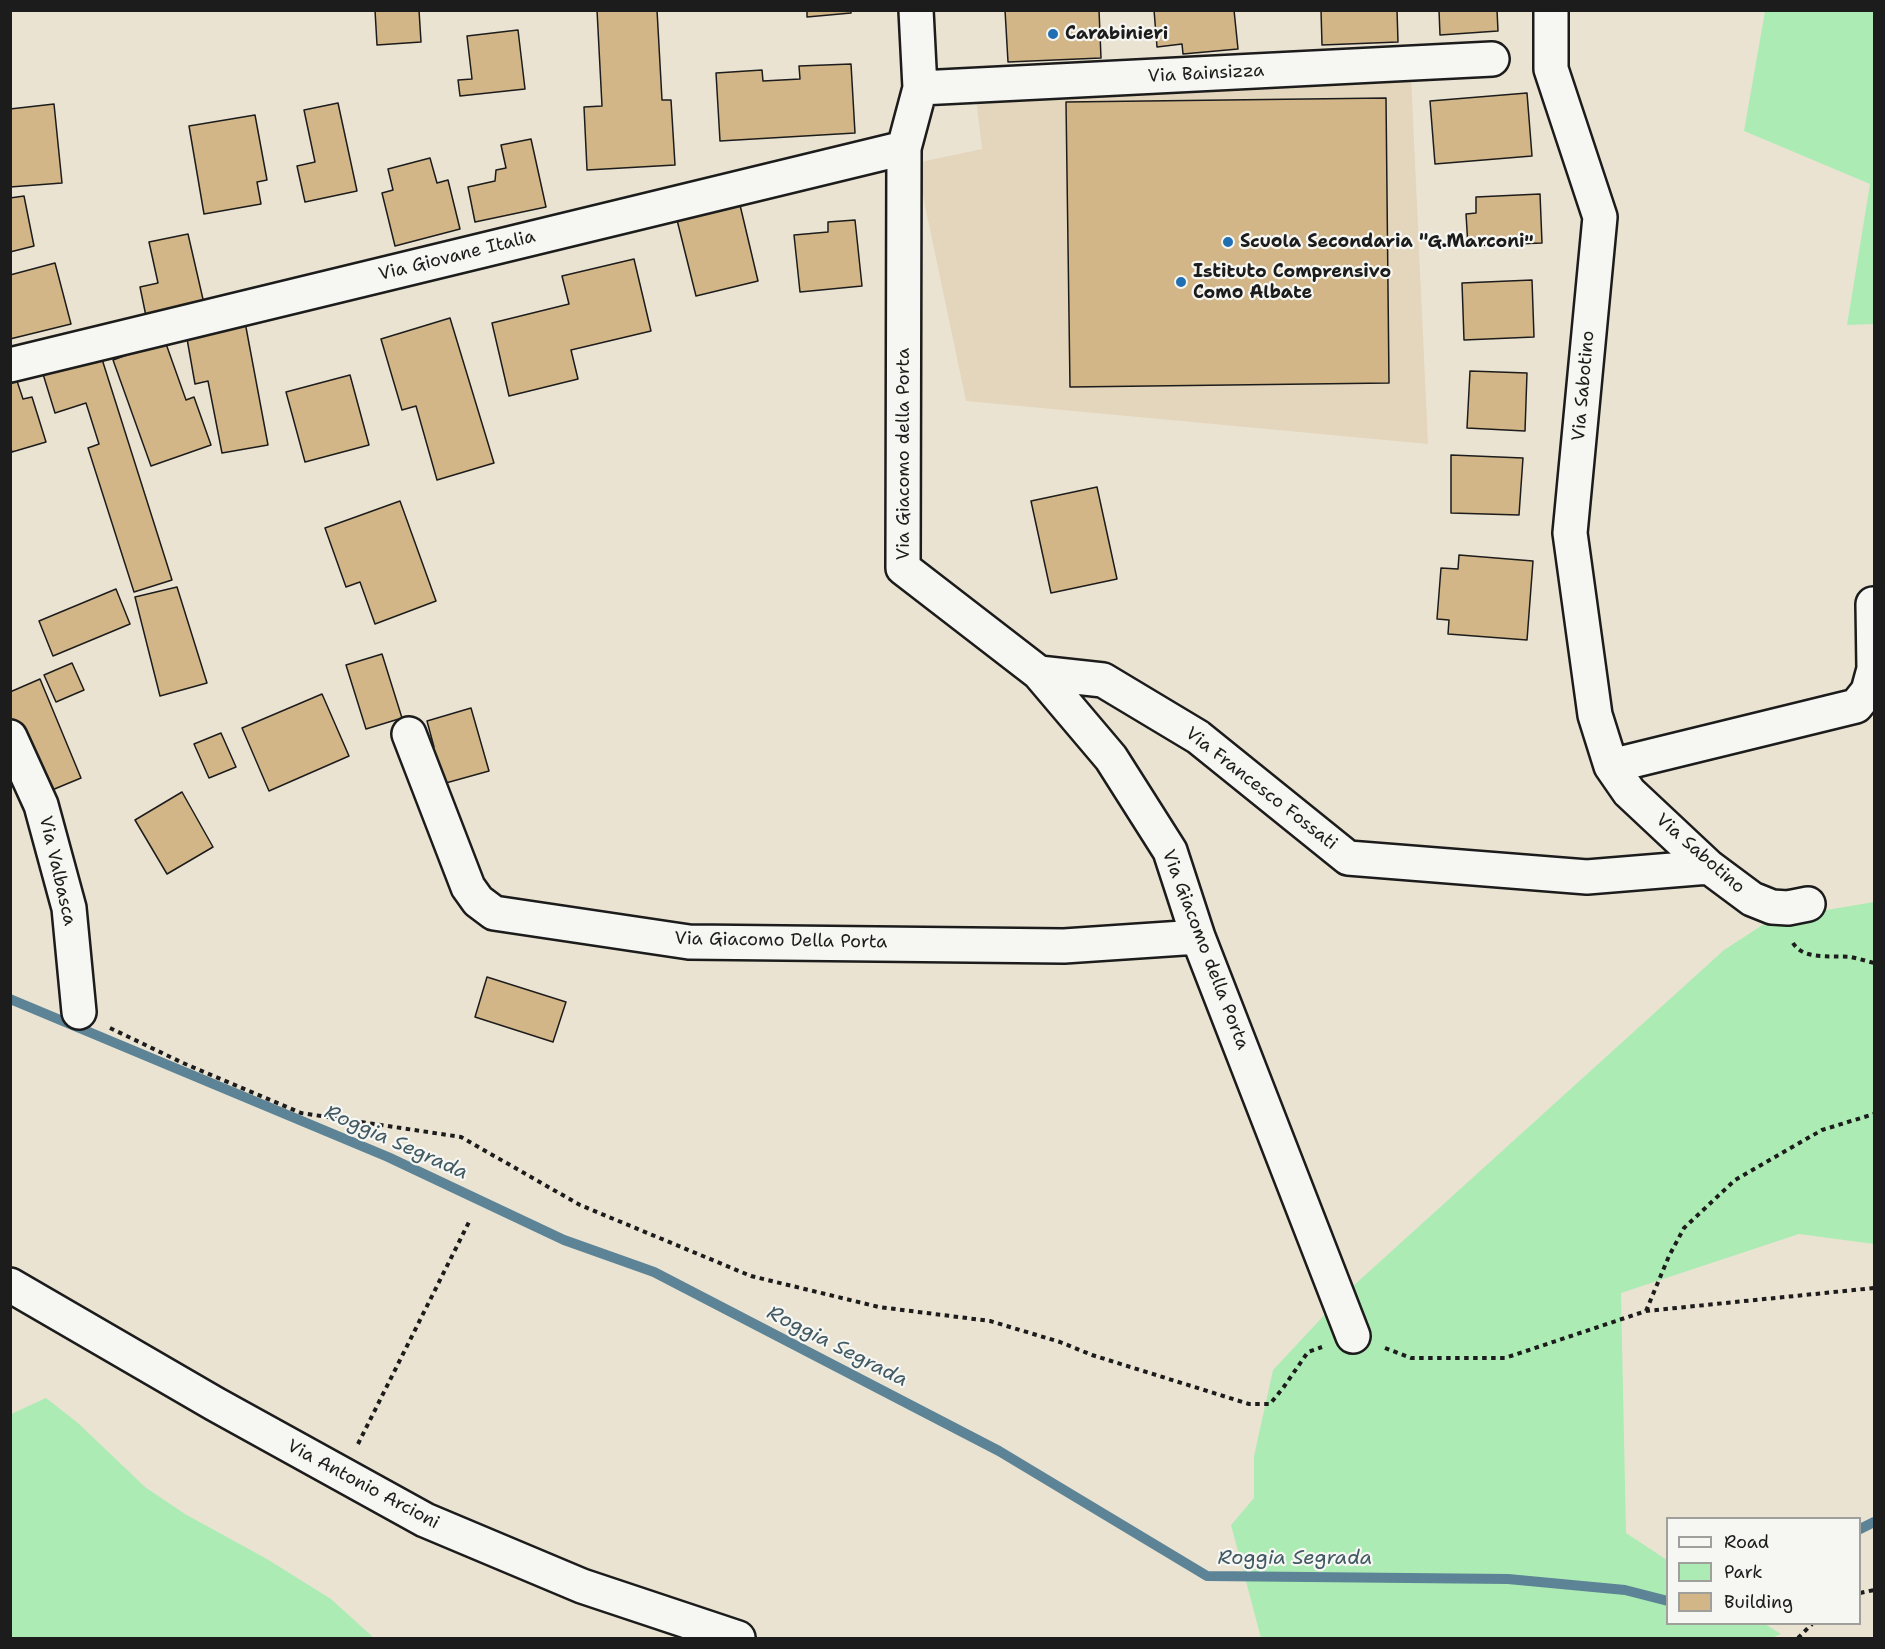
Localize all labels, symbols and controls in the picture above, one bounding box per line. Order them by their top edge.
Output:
place label: Carabinieri [1065,23,1168,45]
marker: Carabinieri [1046,27,1060,41]
street label: Via Bainsizza [1147,60,1265,88]
street label: Via Giovane Italia [376,226,538,286]
place label: Scuola Secondaria "G.Marconi" [1240,231,1534,253]
marker: Scuola Secondaria "G.Marconi" [1221,235,1235,249]
place label: Istituto Comprensivo Como Albate [1193,261,1391,304]
marker: Istituto Comprensivo Como Albate [1174,275,1188,289]
street label: Via Sabotino [1568,330,1600,442]
street label: Via Giacomo della Porta [893,348,915,560]
street label: Via Francesco Fossati [1181,723,1341,855]
street label: Via Sabotino [1651,810,1749,898]
street label: Via Valbasca [34,814,80,928]
street label: Via Giacomo della Porta [1157,847,1253,1053]
street label: Via Giacomo Della Porta [674,928,888,954]
water label: Roggia Segrada [321,1101,471,1185]
water label: Roggia Segrada [763,1301,911,1393]
street label: Via Antonio Arcioni [283,1436,443,1534]
legend [1666,1517,1861,1625]
text: Road [1724,1530,1769,1554]
water label: Roggia Segrada [1218,1547,1372,1571]
text: Park [1724,1560,1763,1584]
text: Building [1724,1590,1793,1614]

